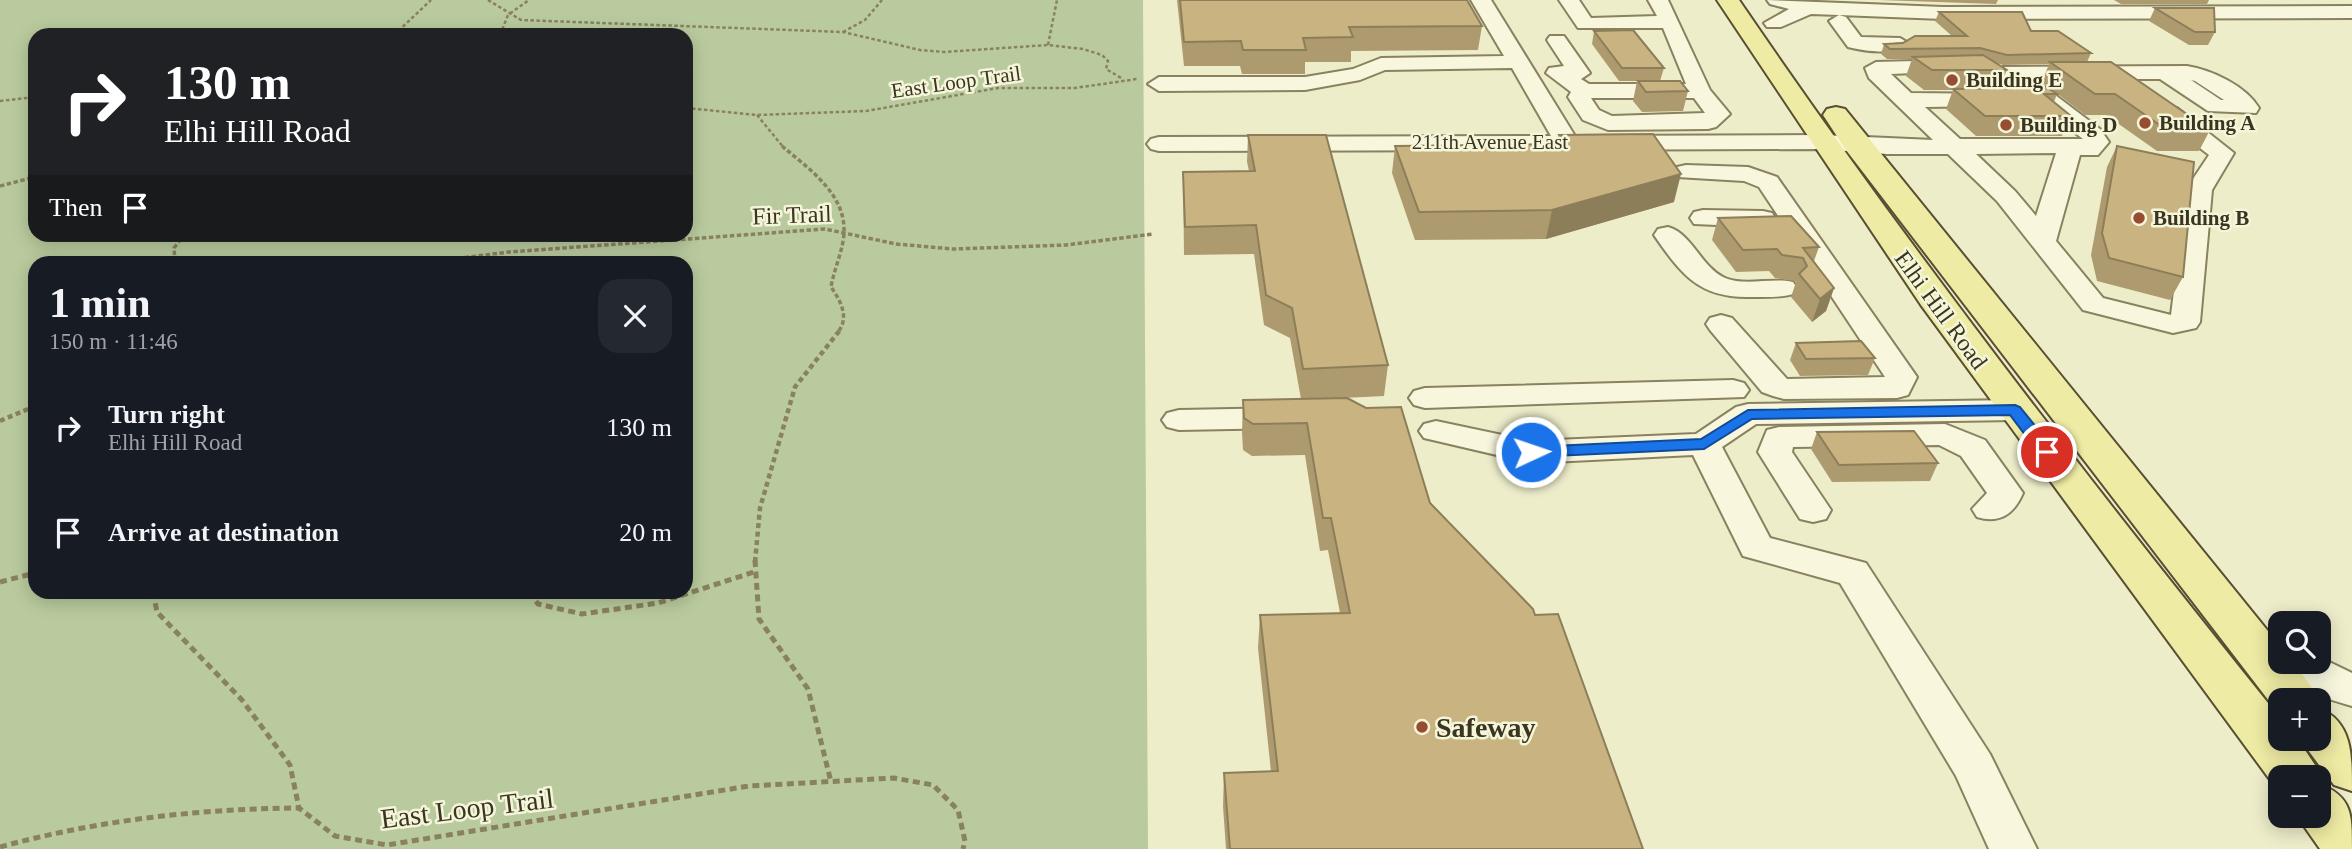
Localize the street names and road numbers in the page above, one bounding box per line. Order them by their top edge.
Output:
street label: East Loop Trail [890,61,1023,103]
street label: 211th Avenue East [1412,130,1568,154]
street label: Fir Trail [752,201,832,229]
street label: Elhi Hill Road [1889,246,1993,374]
street label: East Loop Trail [379,782,556,834]

